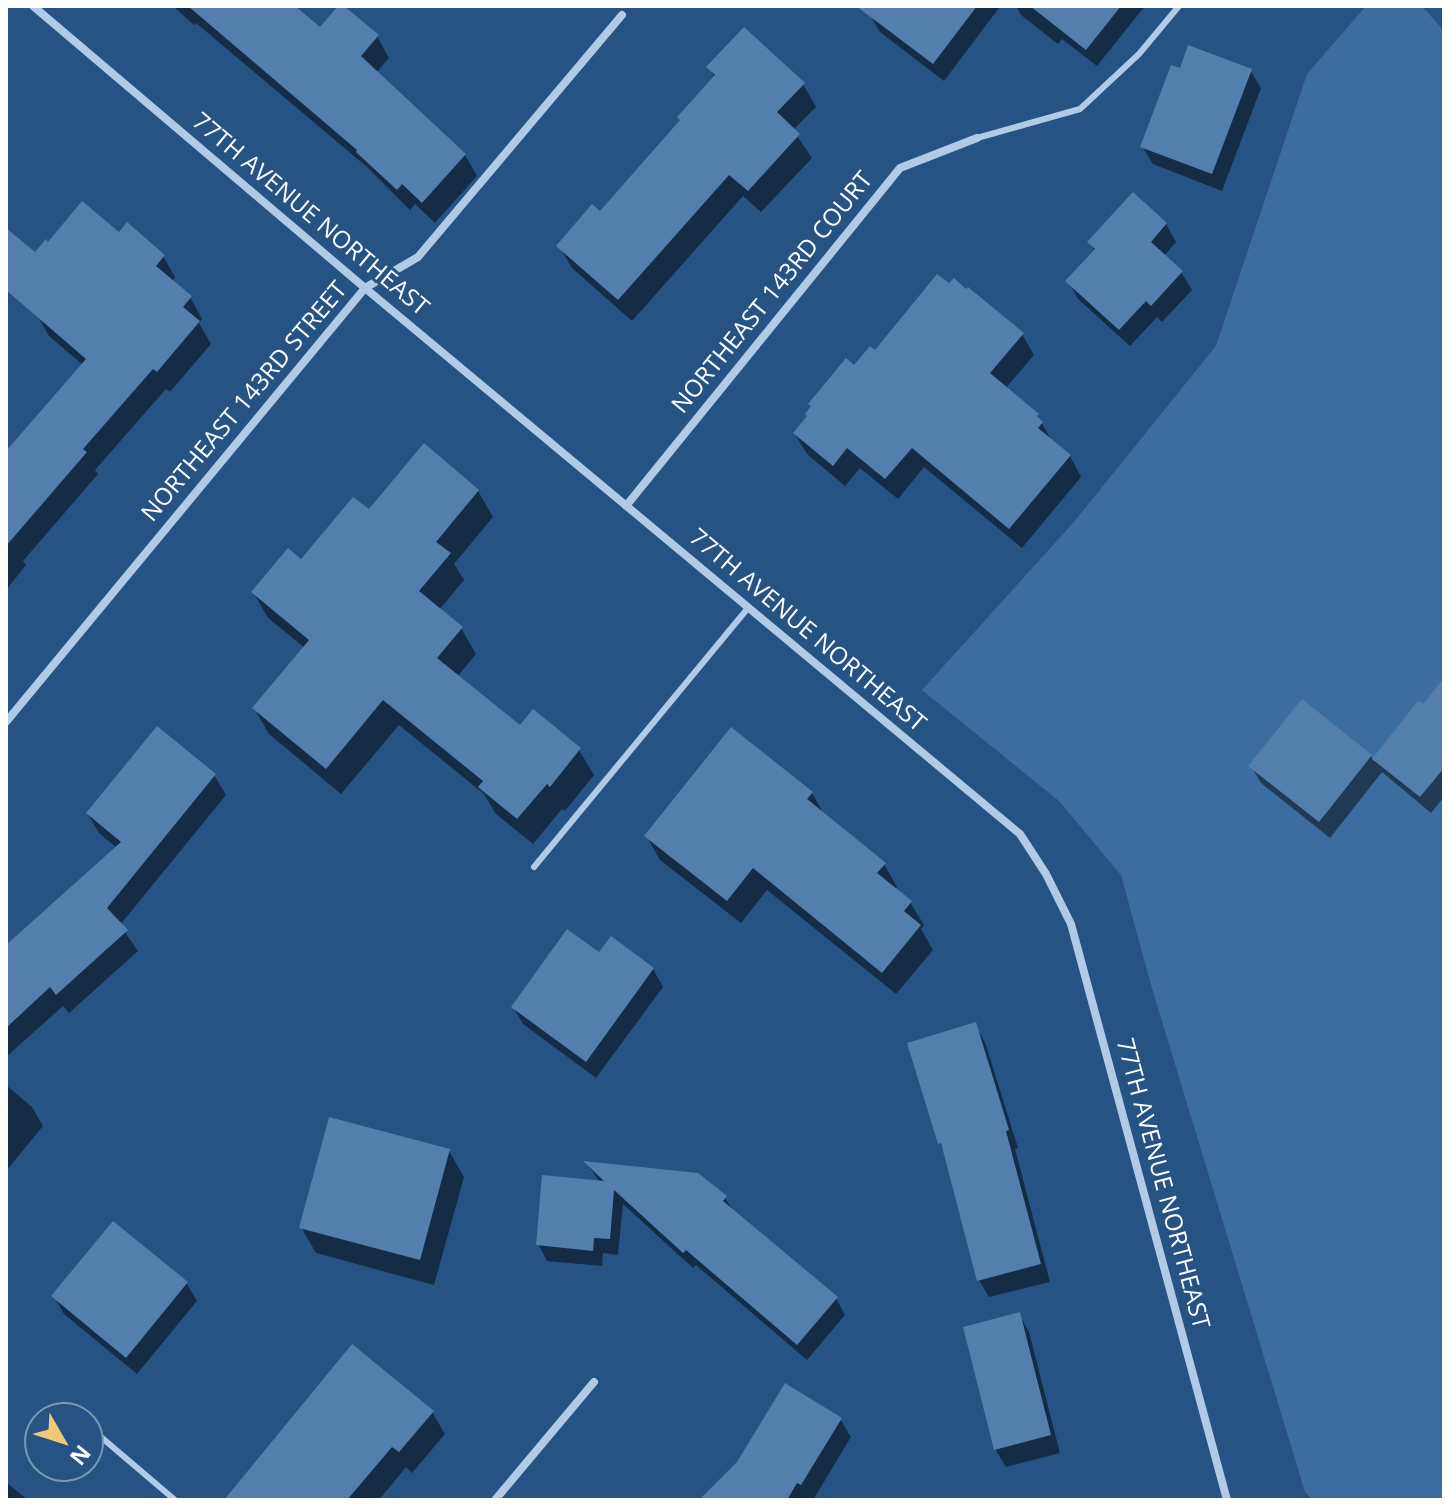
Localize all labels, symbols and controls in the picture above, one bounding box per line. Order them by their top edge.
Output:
street label: 77TH AVENUE NORTHEAST [186,108,434,322]
street label: NORTHEAST 143RD COURT [667,166,879,420]
street label: NORTHEAST 143RD STREET [136,276,354,528]
street label: 77TH AVENUE NORTHEAST [683,524,931,738]
street label: 77TH AVENUE NORTHEAST [1109,1035,1215,1333]
north arrow [24,1402,104,1482]
text: N [64,1439,98,1472]

